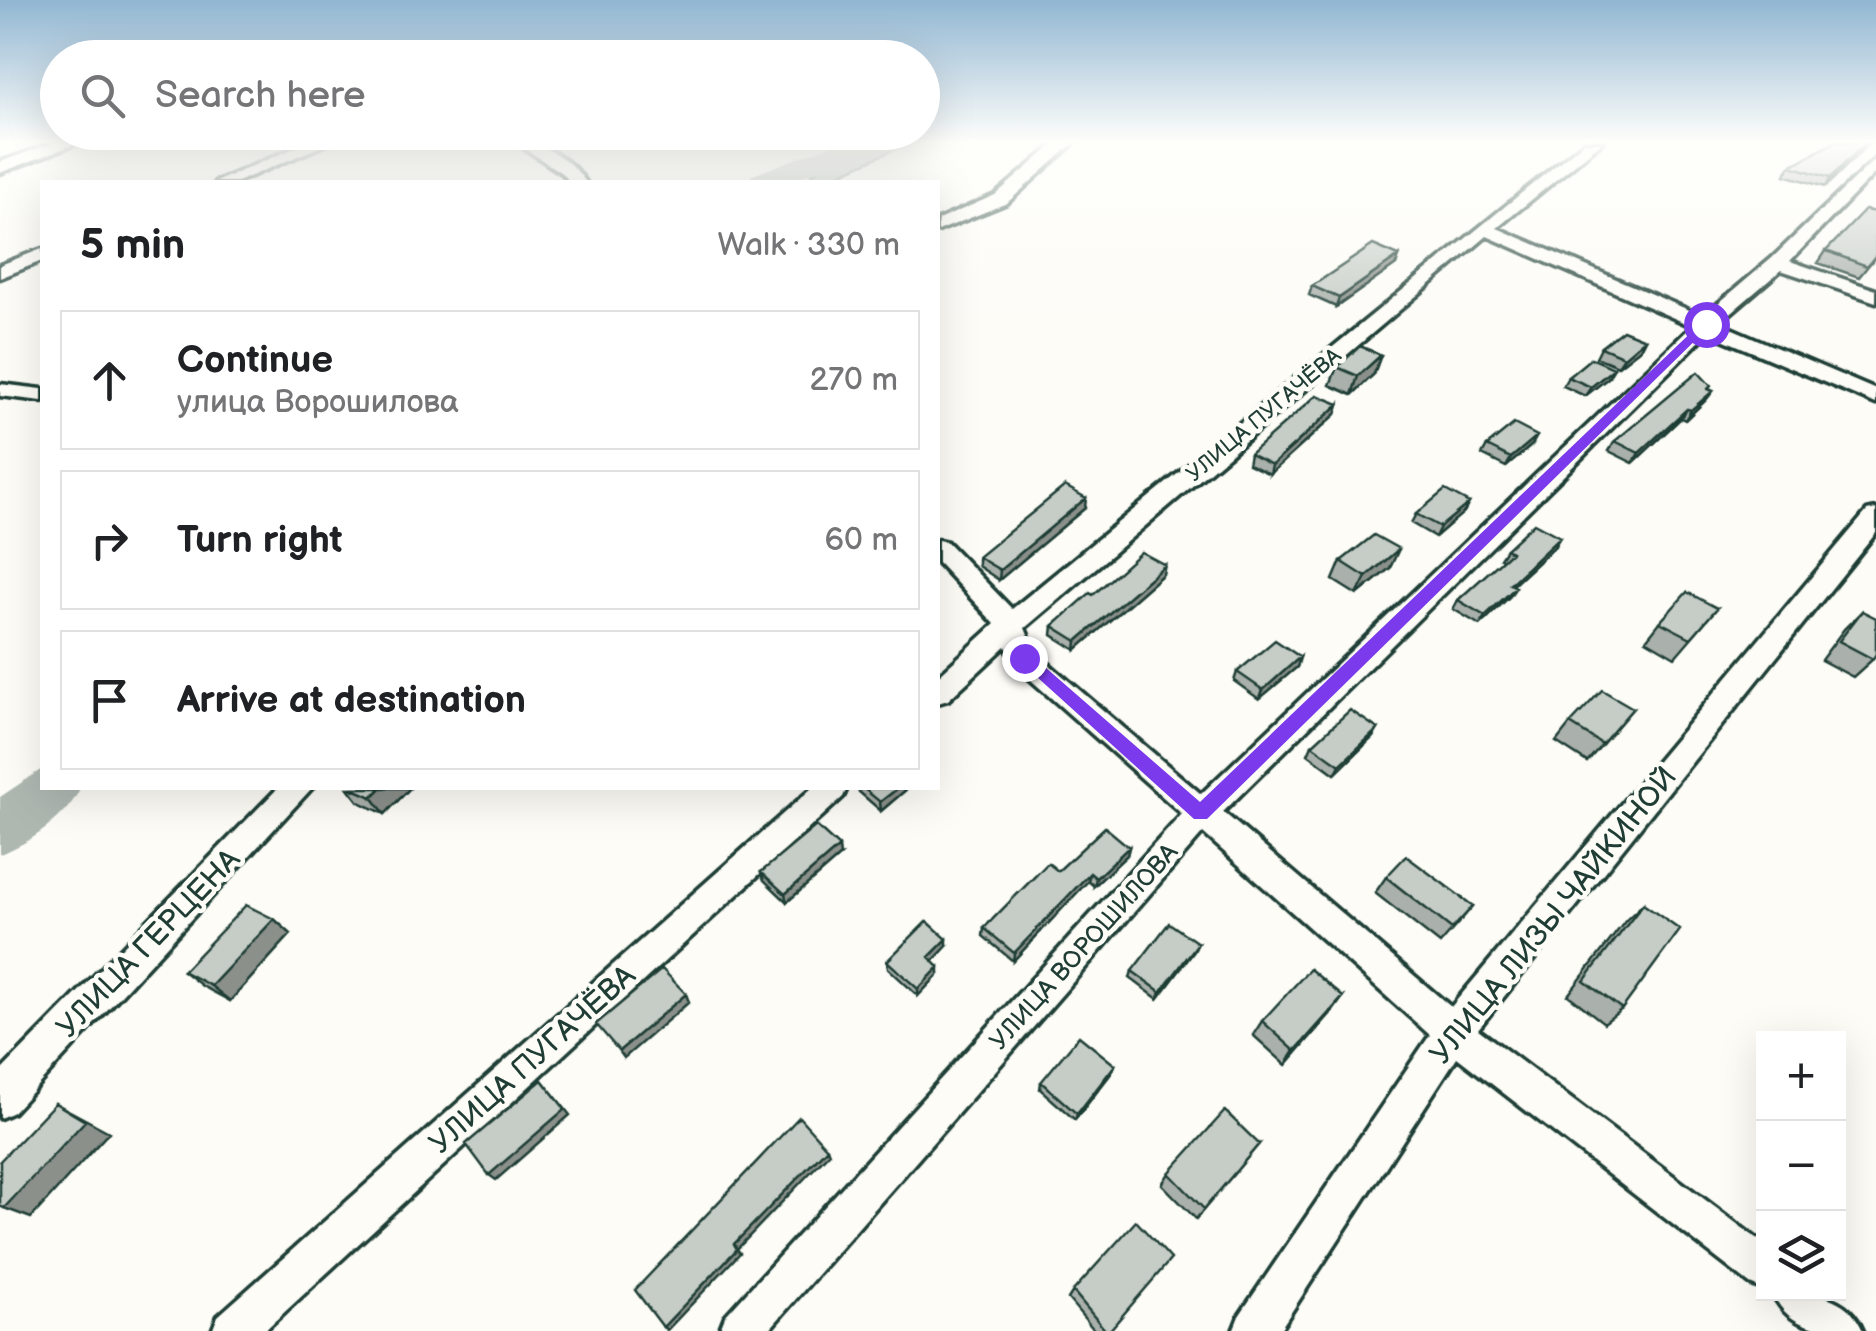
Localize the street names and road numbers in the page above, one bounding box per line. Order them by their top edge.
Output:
street label: УЛИЦА ПУГАЧЁВА [1181,342,1347,488]
street label: УЛИЦА ЛИЗЫ ЧАЙКИНОЙ [1423,760,1685,1071]
street label: УЛИЦА ВОРОШИЛОВА [983,837,1186,1057]
street label: УЛИЦА ГЕРЦЕНА [50,841,248,1045]
street label: УЛИЦА ПУГАЧЁВА [422,957,644,1162]

